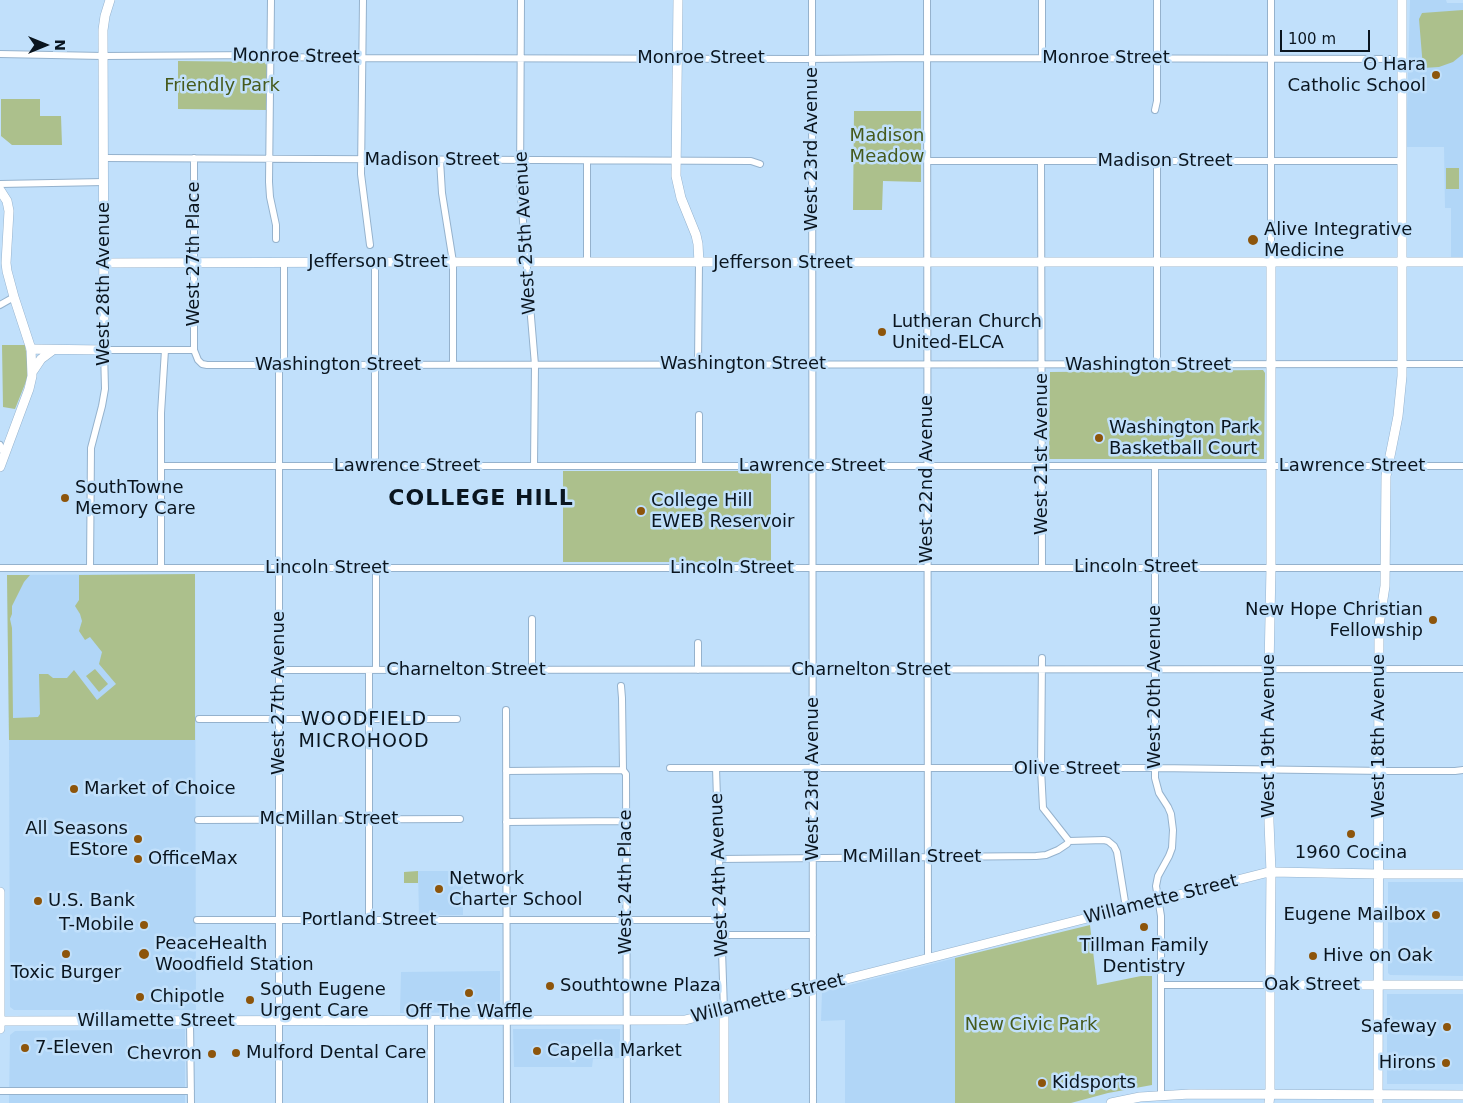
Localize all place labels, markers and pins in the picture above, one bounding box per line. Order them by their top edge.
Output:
place label: O Hara Catholic School [1288,54,1426,96]
marker: O Hara Catholic School [1430,69,1442,81]
place label: Alive Integrative Medicine [1264,219,1412,262]
marker: Alive Integrative Medicine [1246,233,1260,247]
place label: Lutheran Church United-ELCA [892,311,1042,354]
marker: Lutheran Church United-ELCA [876,326,888,338]
place label: Washington Park Basketball Court [1109,417,1259,459]
marker: Washington Park Basketball Court [1093,432,1105,444]
place label: SouthTowne Memory Care [75,477,196,520]
place label: College Hill EWEB Reservoir [651,490,794,532]
marker: SouthTowne Memory Care [59,492,71,504]
marker: College Hill EWEB Reservoir [635,505,647,517]
place label: New Hope Christian Fellowship [1245,599,1423,642]
marker: New Hope Christian Fellowship [1427,614,1439,626]
place label: Market of Choice [84,778,236,800]
marker: Market of Choice [68,783,80,795]
place label: All Seasons EStore [25,818,128,861]
marker: 1960 Cocina [1345,828,1357,840]
marker: All Seasons EStore [132,833,144,845]
place label: 1960 Cocina [1295,842,1407,864]
place label: OfficeMax [148,848,238,870]
marker: OfficeMax [132,853,144,865]
place label: Network Charter School [449,868,582,911]
marker: Network Charter School [433,883,445,895]
place label: U.S. Bank [48,890,135,912]
marker: U.S. Bank [32,895,44,907]
place label: Eugene Mailbox [1283,904,1426,926]
marker: Eugene Mailbox [1430,909,1442,921]
place label: T-Mobile [59,914,134,936]
marker: T-Mobile [138,919,150,931]
marker: Tillman Family Dentistry [1138,921,1150,933]
place label: PeaceHealth Woodfield Station [155,933,314,976]
place label: Tillman Family Dentistry [1079,935,1209,978]
place label: Hive on Oak [1323,945,1433,967]
marker: PeaceHealth Woodfield Station [137,947,151,961]
marker: Toxic Burger [60,948,72,960]
marker: Hive on Oak [1307,950,1319,962]
place label: Toxic Burger [11,962,121,984]
place label: Southtowne Plaza [560,975,721,997]
place label: South Eugene Urgent Care [260,979,386,1022]
marker: Southtowne Plaza [544,980,556,992]
place label: Chipotle [150,986,225,1008]
marker: Off The Waffle [463,987,475,999]
marker: Chipotle [134,991,146,1003]
marker: South Eugene Urgent Care [244,994,256,1006]
place label: Off The Waffle [405,1001,533,1023]
place label: Safeway [1361,1016,1437,1038]
marker: Safeway [1441,1021,1453,1033]
place label: 7-Eleven [35,1037,114,1059]
place label: Capella Market [547,1040,682,1062]
marker: 7-Eleven [19,1042,31,1054]
place label: Mulford Dental Care [246,1042,426,1064]
place label: Chevron [127,1043,202,1065]
marker: Capella Market [531,1045,543,1057]
marker: Mulford Dental Care [230,1047,242,1059]
marker: Chevron [206,1048,218,1060]
place label: Hirons [1379,1052,1436,1074]
marker: Hirons [1440,1057,1452,1069]
place label: Kidsports [1052,1072,1136,1094]
marker: Kidsports [1036,1077,1048,1089]

